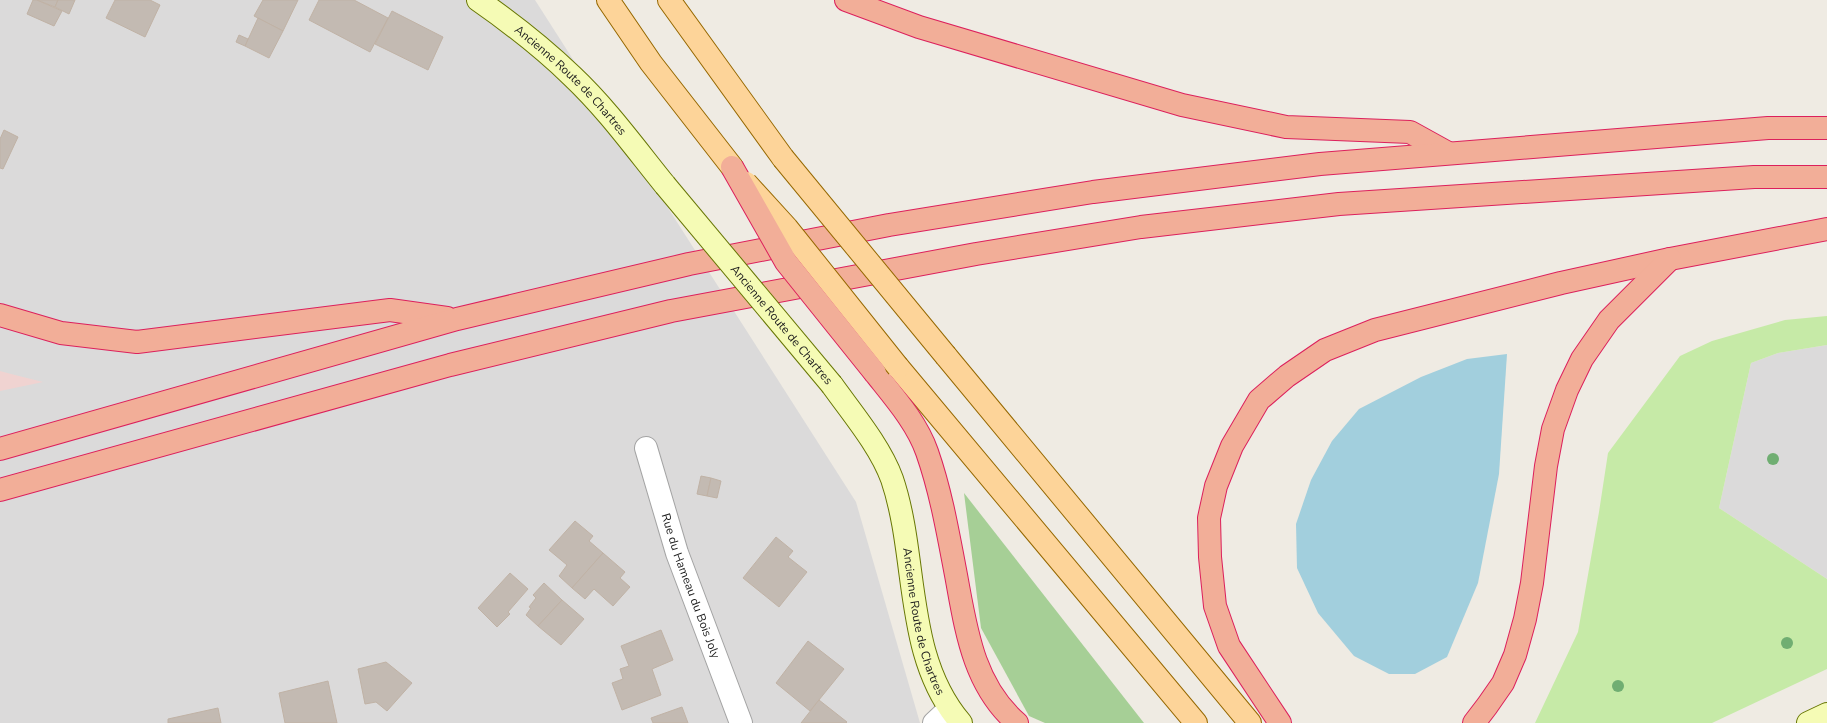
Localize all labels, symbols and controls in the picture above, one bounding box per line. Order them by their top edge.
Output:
street label: Ancienne Route de Chartres [511,22,630,139]
street label: Ancienne Route de Chartres [727,261,836,388]
street label: Rue du Hameau du Bois Joly [658,511,724,661]
street label: Ancienne Route de Chartres [899,547,949,698]

